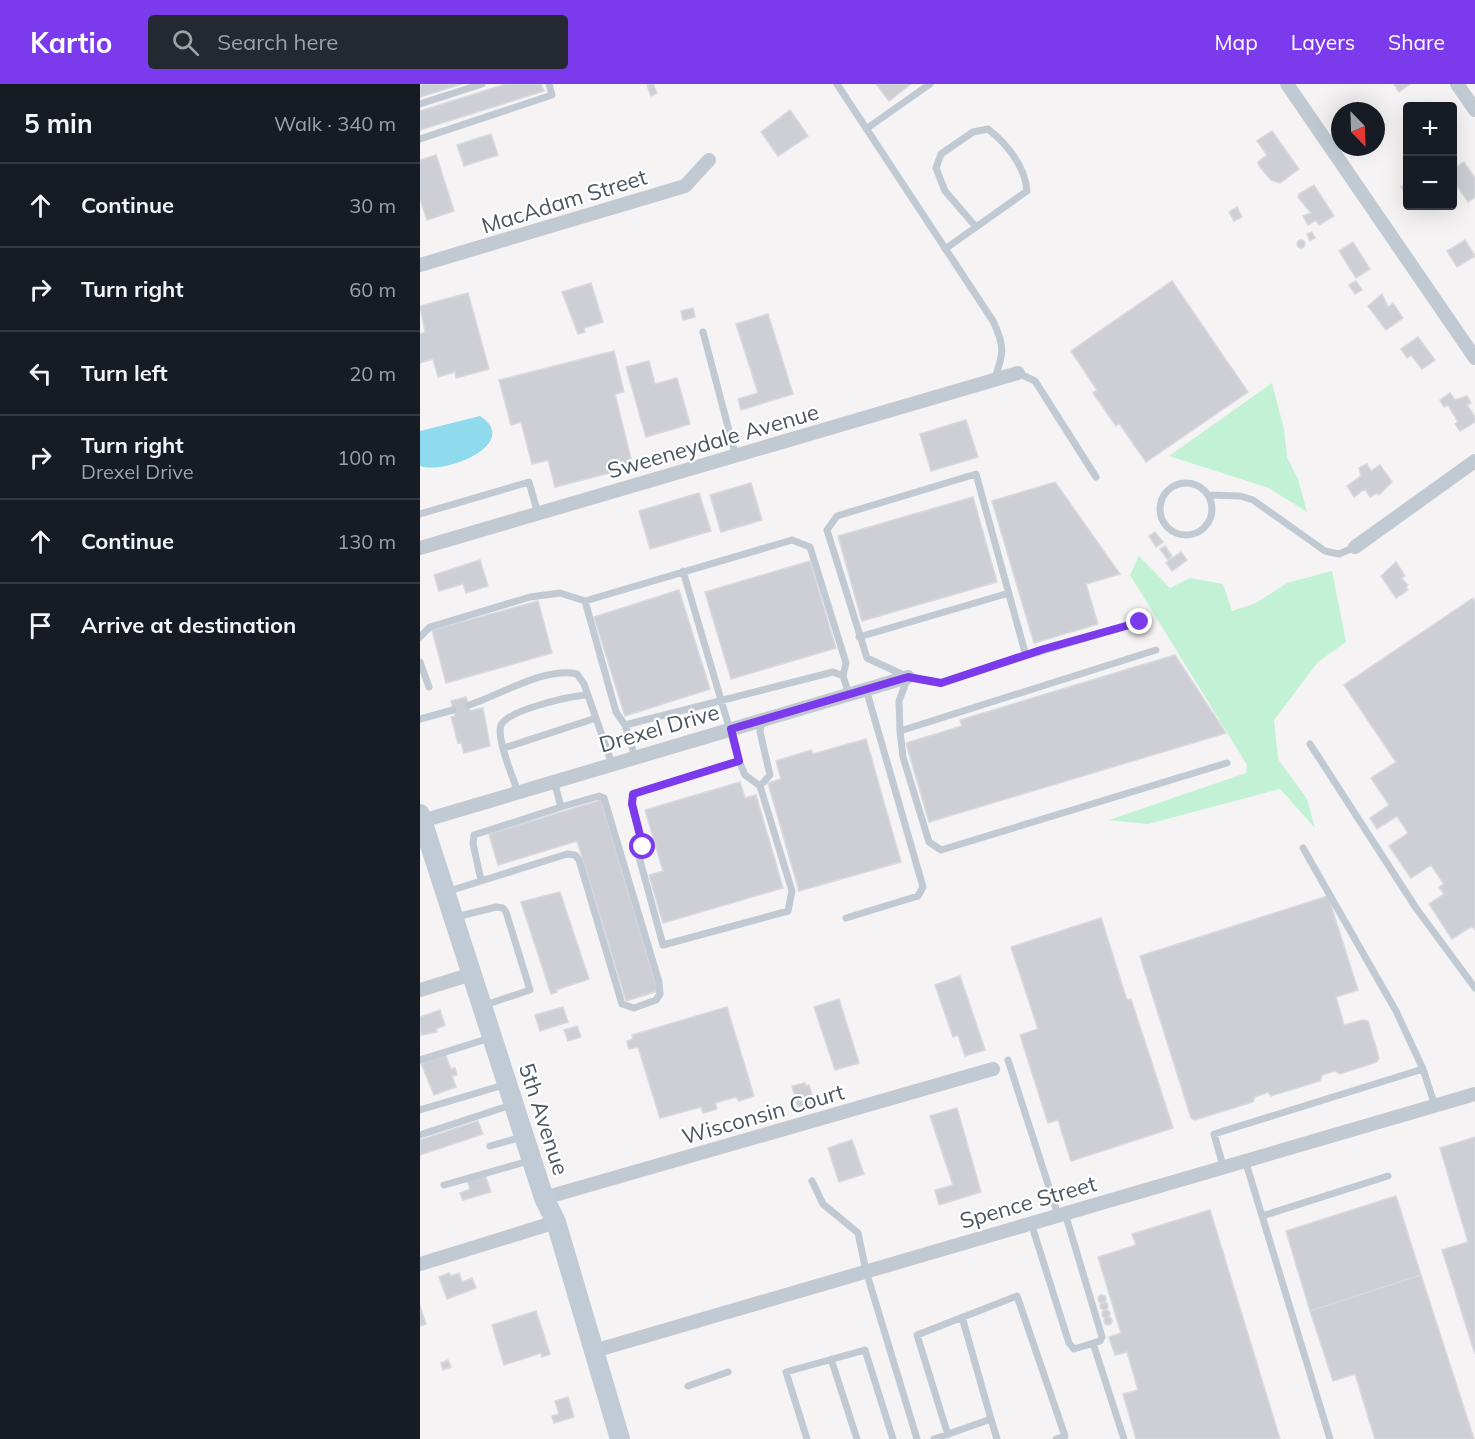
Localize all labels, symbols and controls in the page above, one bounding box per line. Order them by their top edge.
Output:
search box [148,15,568,69]
text: Kartio [30,25,112,60]
icon: search [169,26,202,59]
text: Search here [217,28,338,56]
text: Map [1215,29,1258,55]
text: Layers [1291,29,1355,55]
text: Share [1388,29,1445,55]
north arrow [1331,102,1385,156]
map controls [1403,102,1457,210]
button: + [1403,102,1457,156]
text: 5 min [24,107,93,140]
text: Walk · 340 m [274,111,396,136]
button: − [1403,156,1457,210]
street label: MacAdam Street [478,162,650,239]
icon: ahead [24,189,57,222]
text: Continue [81,191,174,219]
text: 30 m [349,193,396,218]
icon: right [24,273,57,306]
text: Turn right [81,275,184,303]
text: 60 m [349,277,396,302]
icon: left [24,357,57,390]
text: Turn left [81,359,168,387]
text: 20 m [349,361,396,386]
street label: Sweeneydale Avenue [604,397,822,485]
text: Turn right [81,431,184,459]
icon: right [24,441,57,474]
text: 100 m [337,445,396,470]
text: Drexel Drive [81,459,194,484]
icon: ahead [24,525,57,558]
text: Continue [81,527,174,555]
text: 130 m [337,529,396,554]
route end [1126,608,1152,634]
icon: arrive [24,609,57,642]
text: Arrive at destination [81,611,296,639]
street label: Drexel Drive [596,697,722,759]
route start [629,833,655,859]
street label: 5th Avenue [513,1059,575,1179]
street label: Wisconsin Court [679,1077,848,1151]
street label: Spence Street [956,1169,1100,1235]

